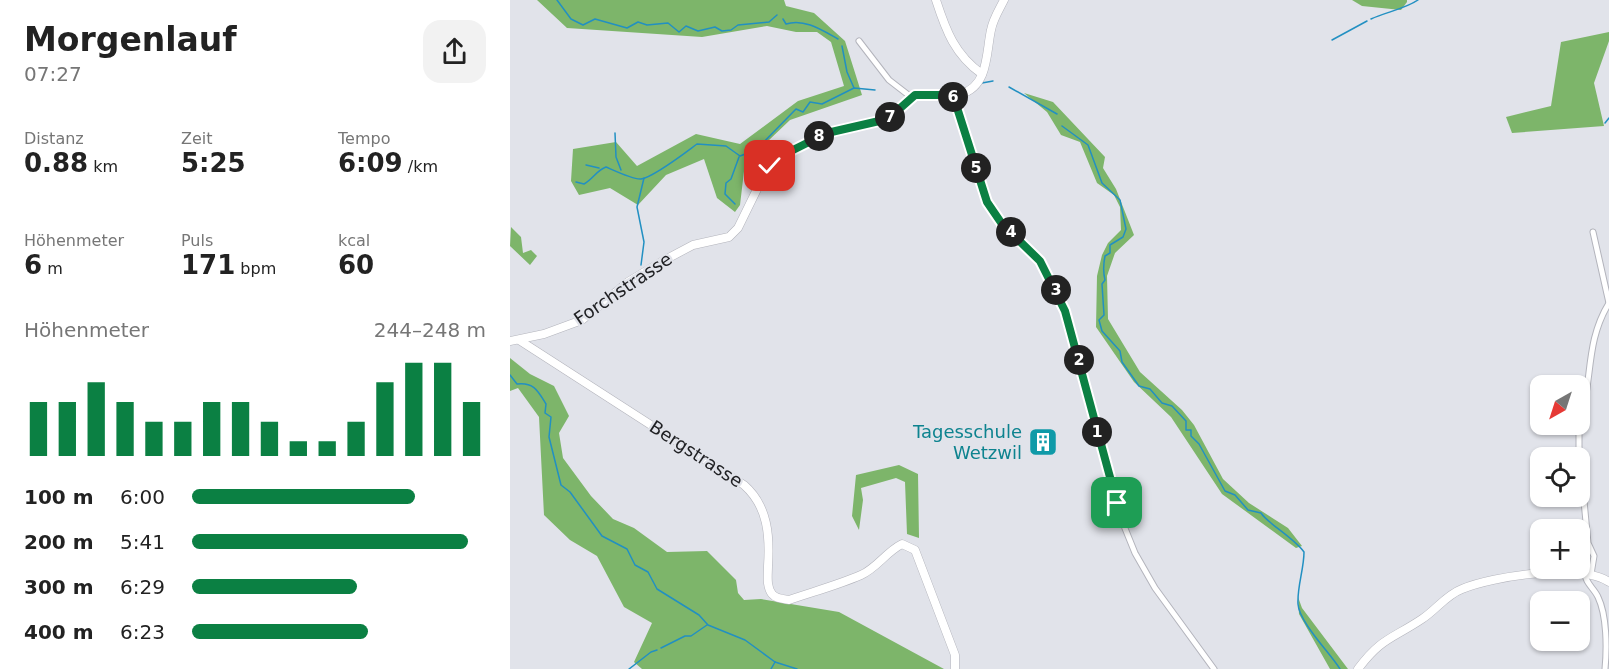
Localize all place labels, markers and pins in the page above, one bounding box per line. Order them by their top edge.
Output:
pin: 6 [938,82,968,112]
pin: 7 [875,102,905,132]
pin: 8 [804,121,834,151]
pin [744,140,795,191]
pin: 5 [961,153,991,183]
pin: 4 [996,217,1026,247]
pin: 3 [1041,275,1071,305]
pin: 2 [1064,345,1094,375]
pin: 1 [1082,417,1112,447]
place label: Tagesschule Wetzwil [912,421,1022,463]
building icon: Tagesschule Wetzwil [1027,426,1059,458]
pin [1091,477,1142,528]

